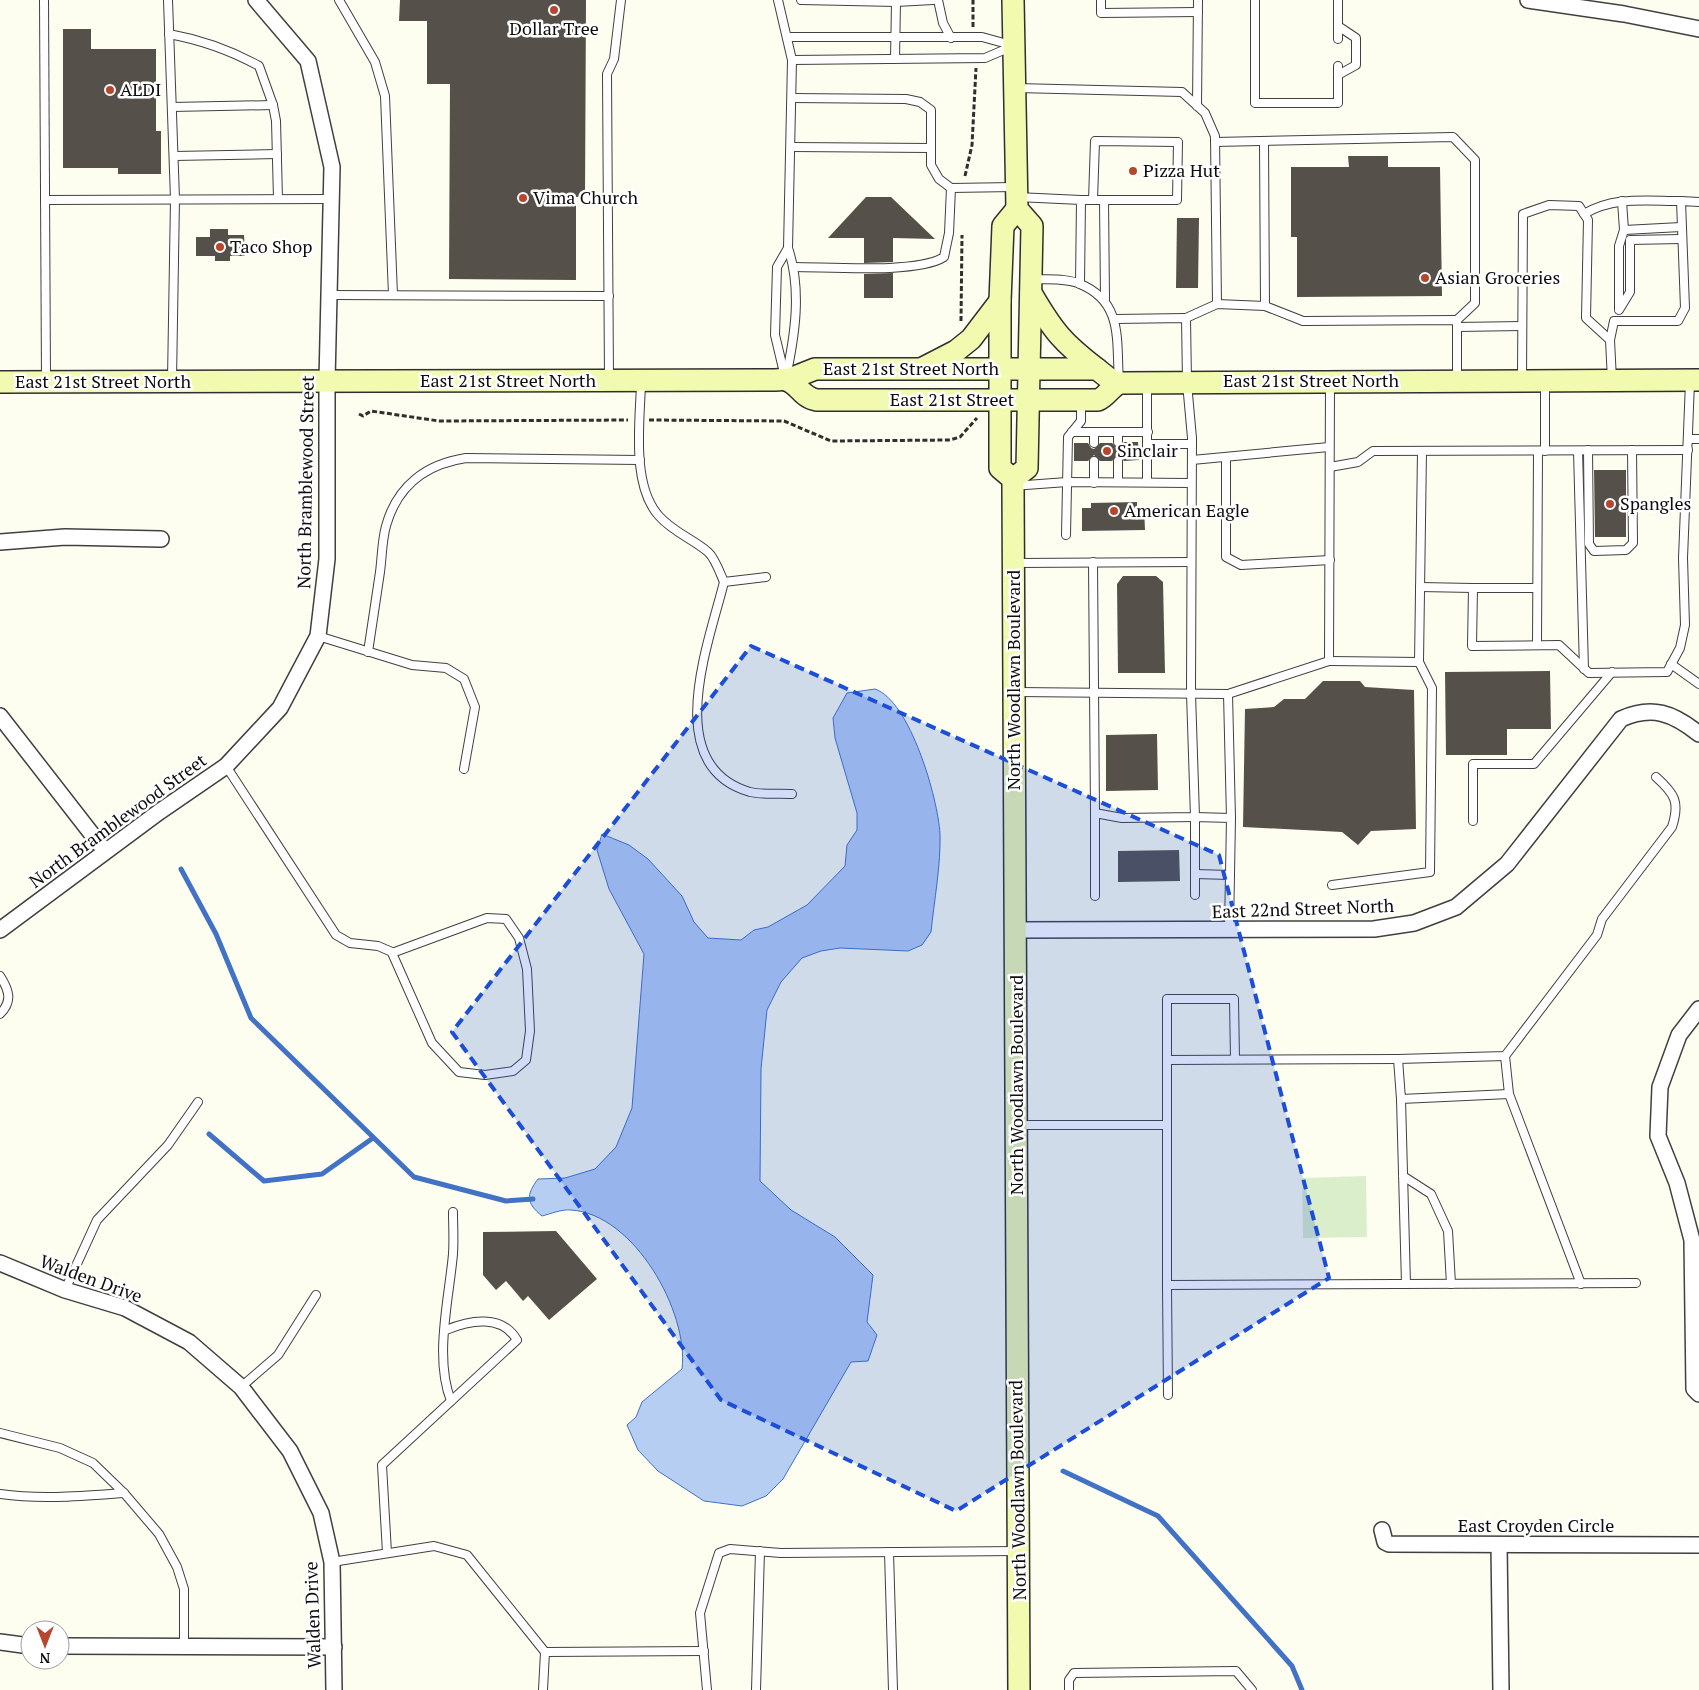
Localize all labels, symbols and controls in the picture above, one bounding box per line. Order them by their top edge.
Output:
marker: Dollar Tree [548,4,560,16]
place label: Dollar Tree [509,16,599,40]
place label: ALDI [120,77,161,101]
marker: ALDI [104,84,116,96]
place label: Pizza Hut [1143,158,1220,182]
marker: Pizza Hut [1127,165,1139,177]
place label: Vima Church [533,185,639,209]
marker: Vima Church [517,192,529,204]
place label: Taco Shop [230,234,312,258]
marker: Taco Shop [214,241,226,253]
place label: Asian Groceries [1435,265,1560,289]
marker: Asian Groceries [1419,272,1431,284]
street label: East 21st Street North [823,356,999,380]
street label: East 21st Street North [420,368,596,392]
street label: East 21st Street North [1223,368,1399,392]
street label: East 21st Street North [15,369,191,393]
street label: North Bramblewood Street [291,375,319,589]
street label: East 21st Street [890,387,1015,411]
place label: Sinclair [1117,438,1178,462]
marker: Sinclair [1101,445,1113,457]
place label: Spangles [1620,491,1691,515]
place label: American Eagle [1124,498,1249,522]
marker: Spangles [1604,498,1616,510]
marker: American Eagle [1108,505,1120,517]
street label: North Woodlawn Boulevard [1001,570,1025,790]
street label: North Bramblewood Street [24,747,211,893]
street label: East 22nd Street North [1211,893,1395,923]
street label: North Woodlawn Boulevard [1004,975,1028,1195]
street label: Walden Drive [37,1248,146,1308]
street label: North Woodlawn Boulevard [1003,1380,1031,1600]
street label: East Croyden Circle [1458,1513,1614,1537]
street label: Walden Drive [298,1561,326,1669]
north arrow [20,1620,70,1670]
text: N [39,1649,50,1668]

